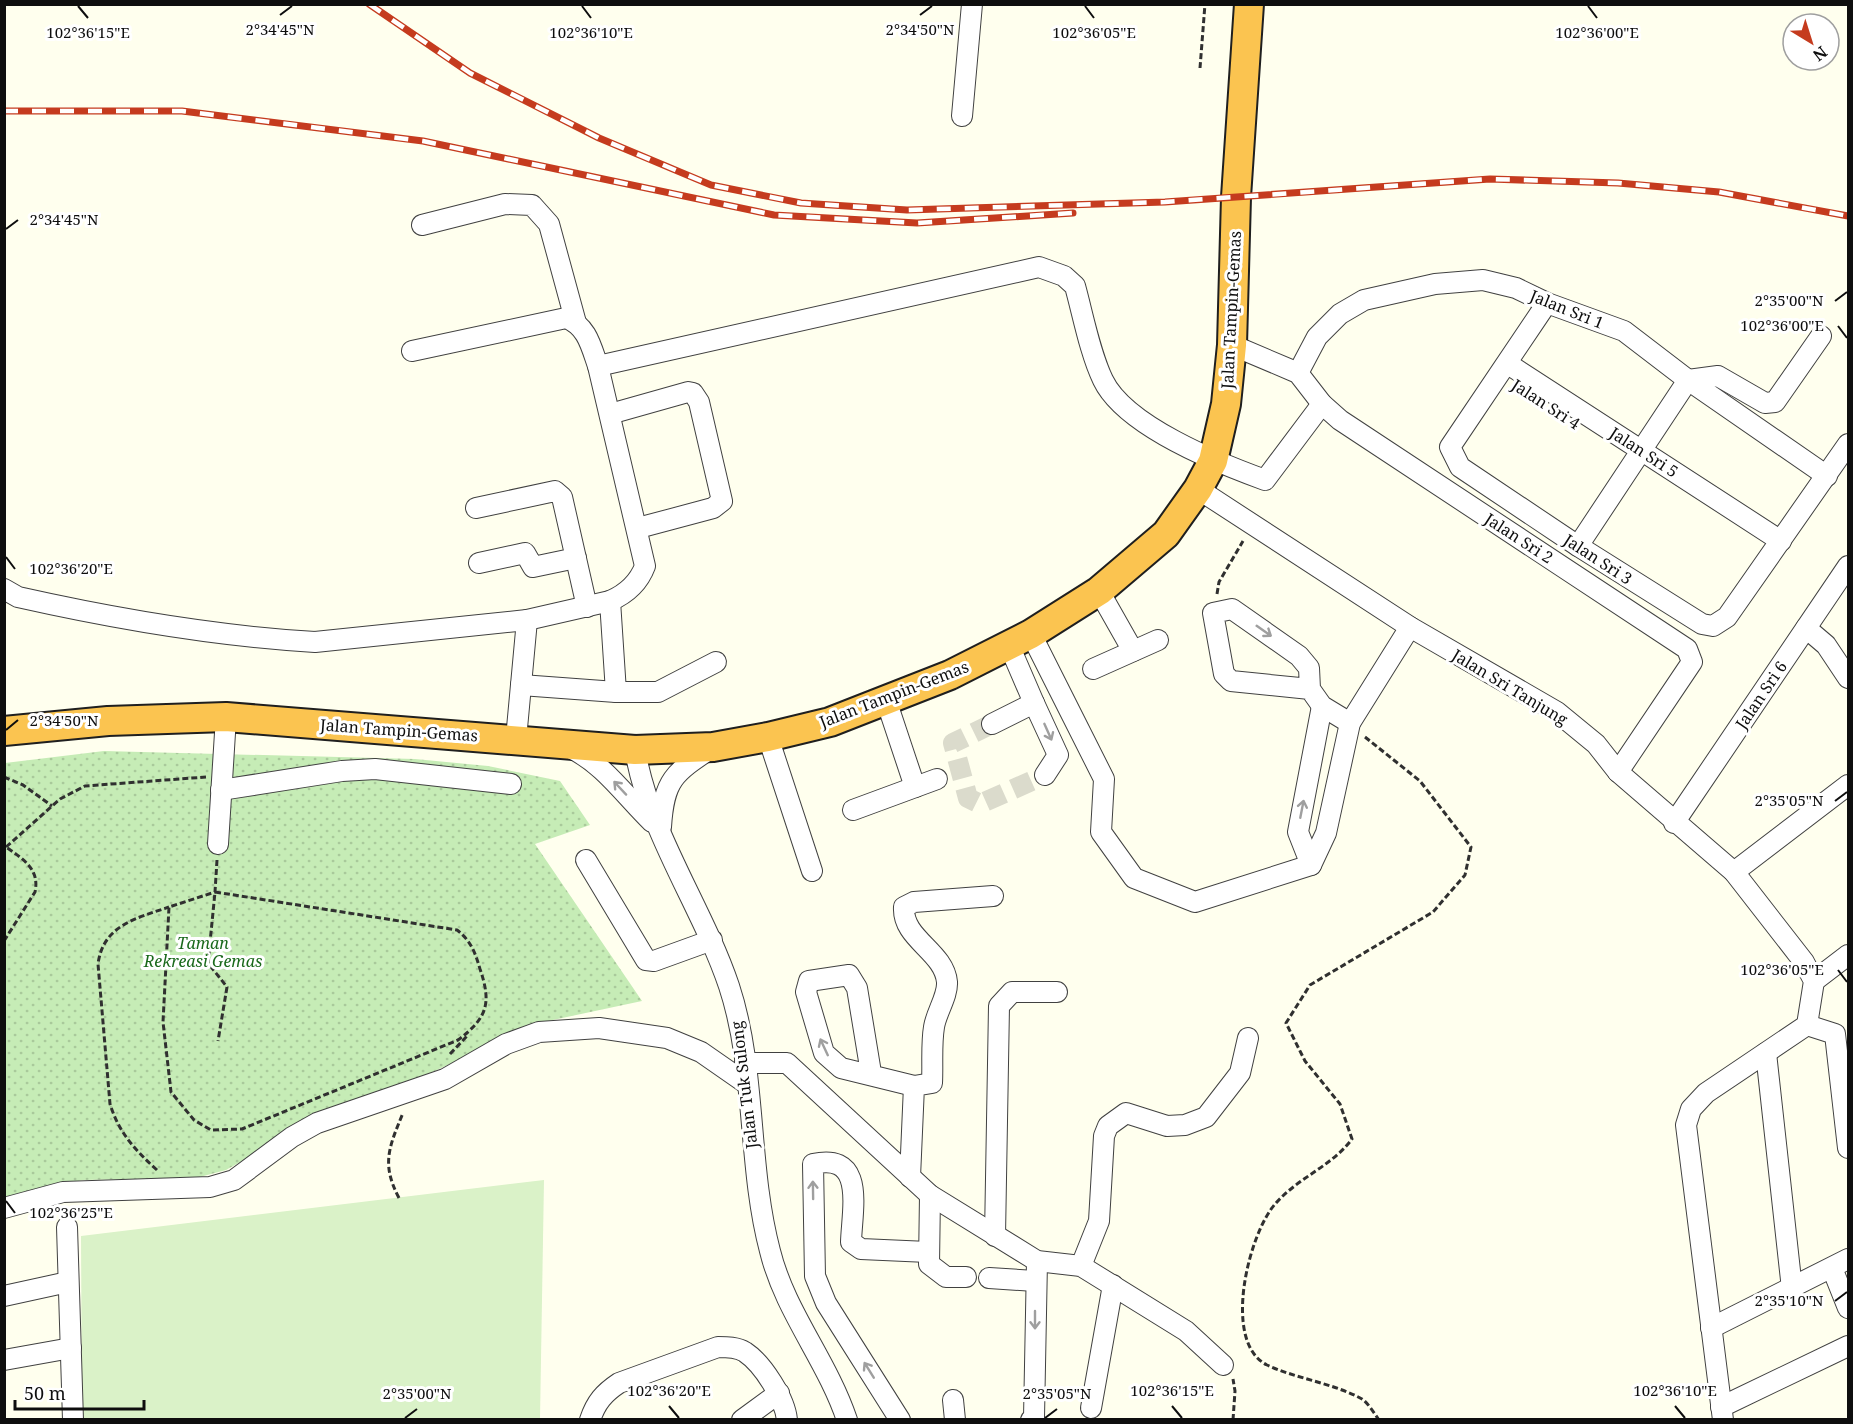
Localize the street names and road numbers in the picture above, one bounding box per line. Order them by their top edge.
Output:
street label: Jalan Tampin-Gemas [1216,230,1246,391]
street label: Jalan Sri 1 [1526,284,1607,334]
street label: Jalan Sri 4 [1507,373,1585,434]
street label: Jalan Sri 5 [1605,421,1683,482]
street label: Jalan Sri 2 [1480,507,1558,568]
street label: Jalan Sri 3 [1559,528,1637,589]
street label: Jalan Sri Tanjung [1447,643,1572,730]
street label: Jalan Tampin-Gemas [815,655,972,733]
street label: Jalan Sri 6 [1730,657,1792,734]
street label: Jalan Tampin-Gemas [318,713,479,746]
street label: Jalan Tuk Sulong [725,1019,763,1151]

